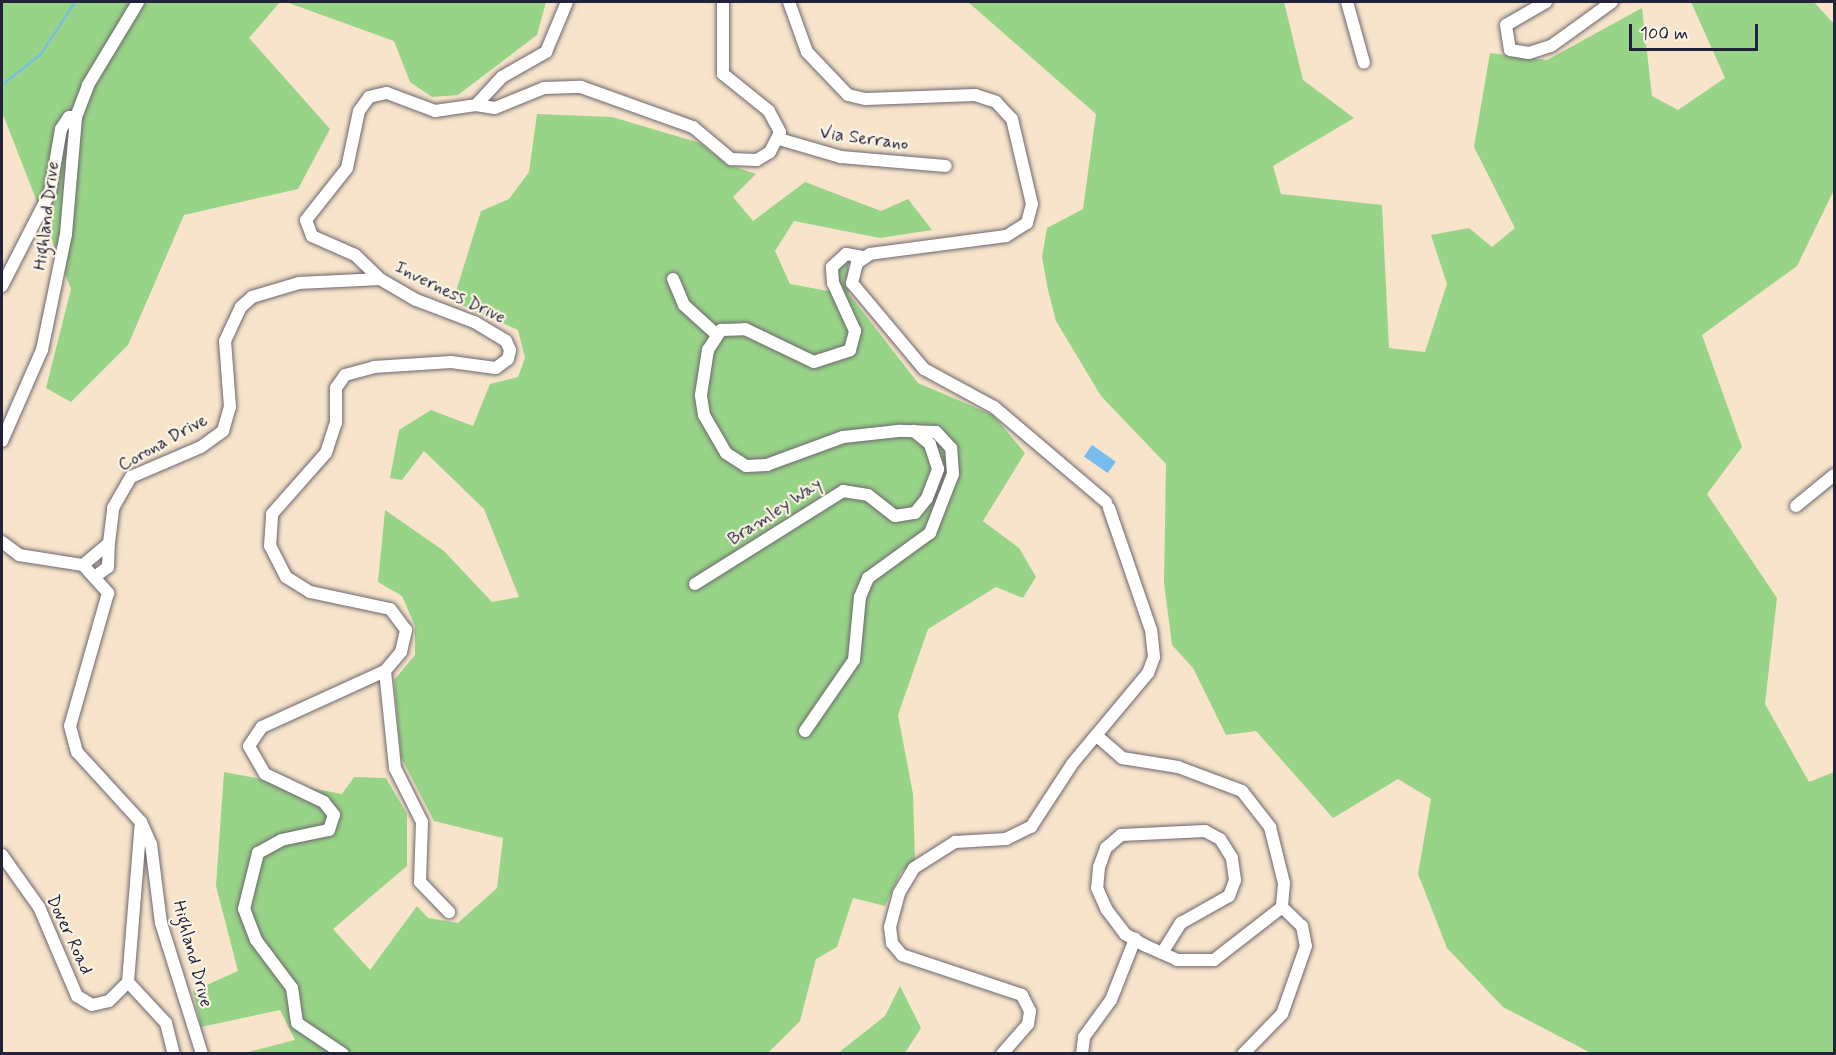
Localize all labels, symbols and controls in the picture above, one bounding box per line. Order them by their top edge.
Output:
scale bar [1632,12,1761,50]
text: 100 m [1640,22,1688,46]
street label: Via Serrano [819,122,909,156]
street label: Highland Drive [30,160,64,272]
street label: Inverness Drive [391,257,509,329]
street label: Corona Drive [115,410,211,476]
street label: Bramley Way [723,473,827,551]
street label: Dover Road [42,892,96,978]
street label: Highland Drive [167,898,217,1010]

